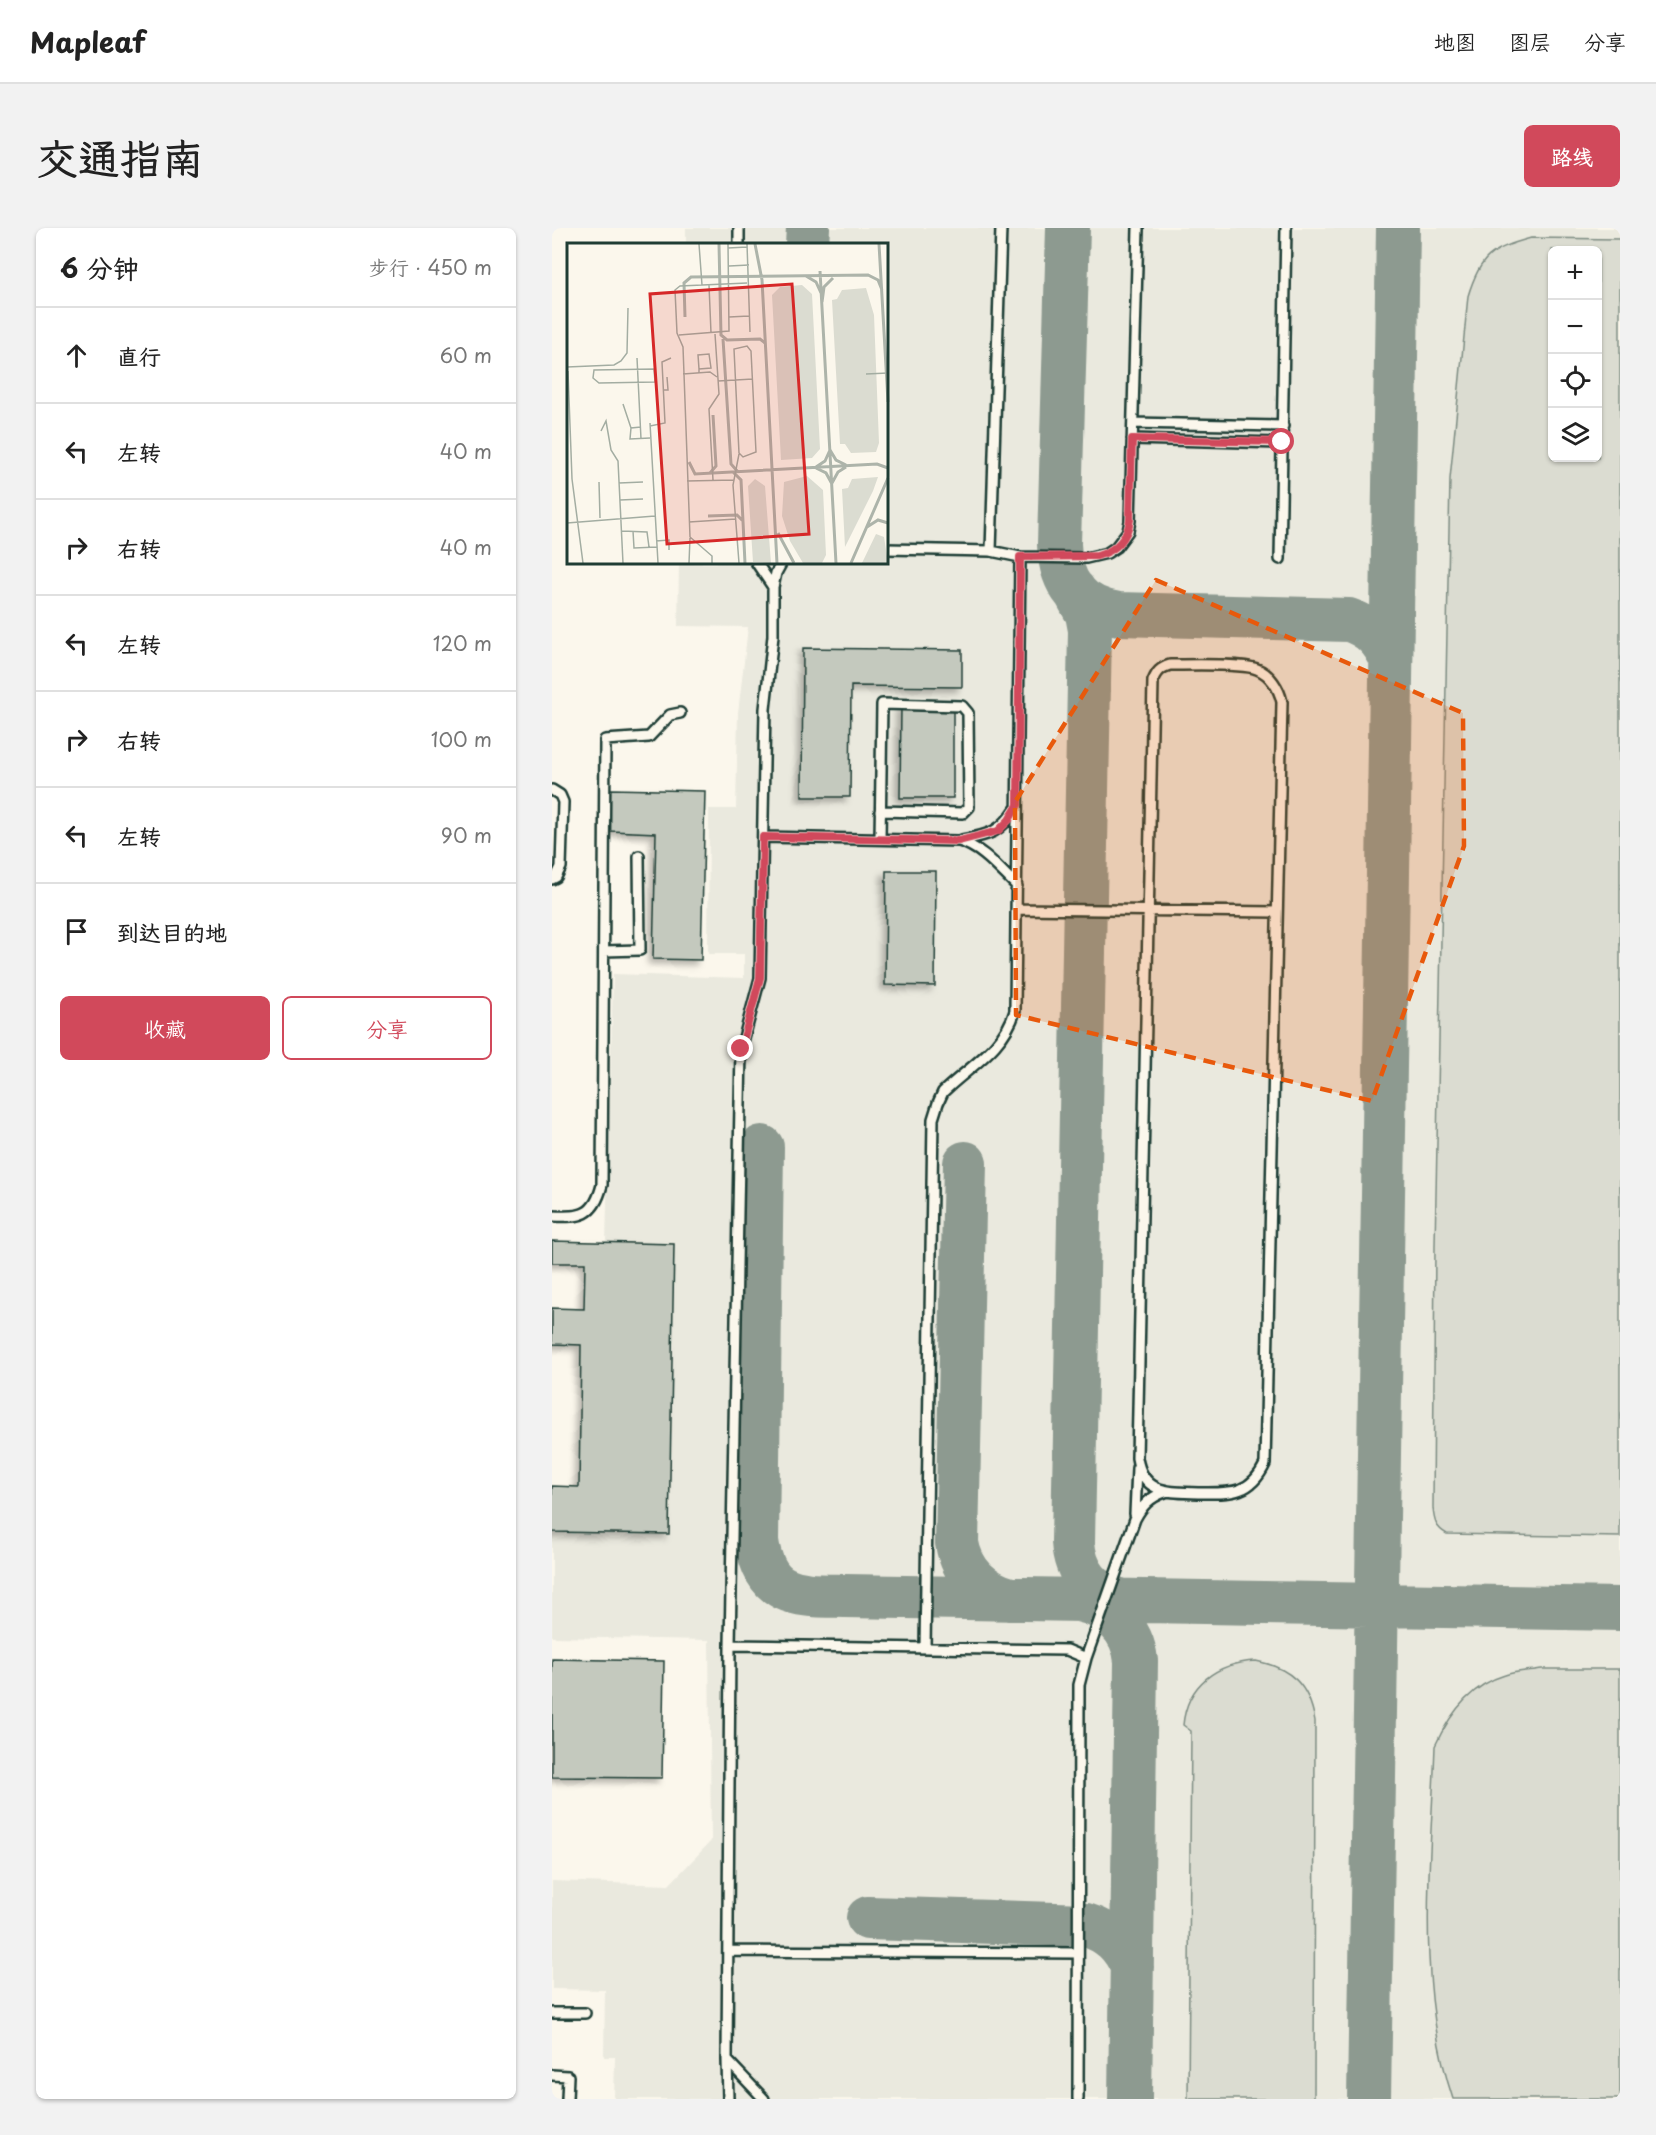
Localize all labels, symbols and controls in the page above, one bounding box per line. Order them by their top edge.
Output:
text: Mapleaf [30,20,146,63]
text: 地图 [1434,25,1476,57]
text: 图层 [1509,25,1551,57]
text: 分享 [1584,25,1626,57]
text: 交通指南 [36,125,204,188]
button: 路线 [1524,125,1620,187]
inset map [567,243,888,564]
map controls [1548,246,1602,462]
button: + [1548,246,1602,300]
text: 6 分钟 [60,248,139,287]
text: 步行 · 450 m [369,252,492,282]
button: − [1548,300,1602,354]
icon: ahead [60,339,93,372]
text: 直行 [117,339,161,372]
text: 60 m [440,340,492,370]
button: locate [1548,354,1602,408]
button: layers [1548,408,1602,462]
route start [1268,428,1294,454]
icon: left [60,435,93,468]
text: 左转 [117,435,161,468]
text: 40 m [440,436,492,466]
icon: right [60,531,93,564]
text: 右转 [117,531,161,564]
text: 40 m [440,532,492,562]
icon: left [60,627,93,660]
text: 左转 [117,627,161,660]
text: 120 m [433,628,492,658]
icon: right [60,723,93,756]
text: 右转 [117,723,161,756]
text: 100 m [431,724,492,754]
icon: left [60,819,93,852]
text: 左转 [117,819,161,852]
text: 90 m [441,820,492,850]
icon: arrive [60,915,93,948]
text: 到达目的地 [117,915,227,948]
button: 收藏 [60,996,270,1060]
button: 分享 [282,996,492,1060]
route end [727,1035,753,1061]

